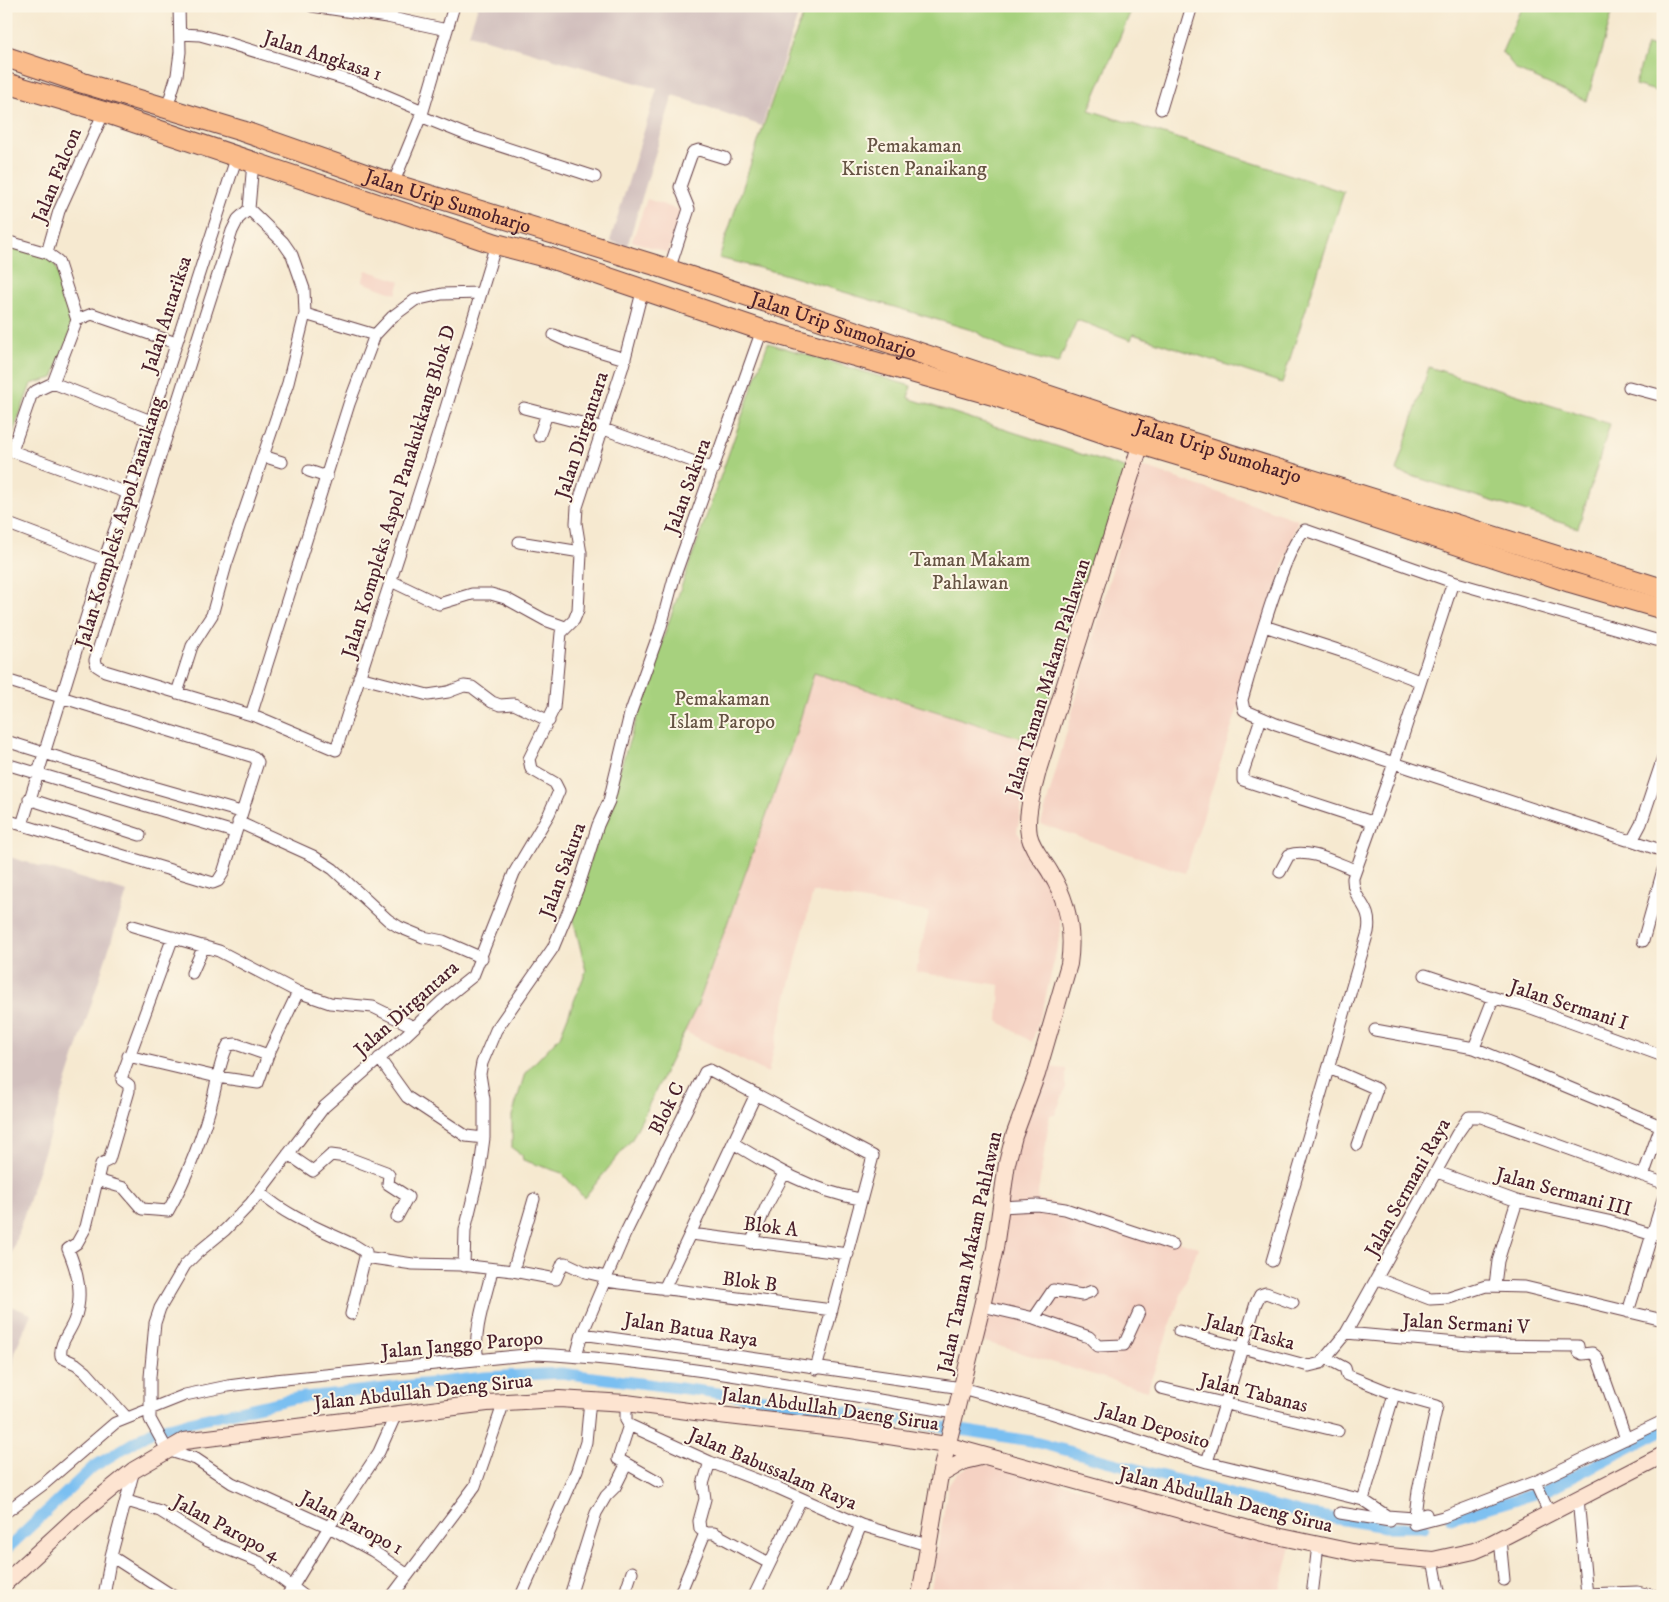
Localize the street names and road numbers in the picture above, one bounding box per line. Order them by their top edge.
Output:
street label: Jalan Angkasa 1 [258,25,385,87]
street label: Jalan Falcon [26,124,88,229]
street label: Jalan Urip Sumoharjo [359,163,534,240]
street label: Jalan Antariksa [136,253,198,378]
street label: Jalan Urip Sumoharjo [745,286,919,365]
street label: Jalan Kompleks Aspol Panakukkang Blok D [336,322,462,663]
street label: Jalan Dirgantara [549,368,615,504]
street label: Jalan Kompleks Aspol Panaikang [70,394,171,653]
street label: Jalan Urip Sumoharjo [1130,414,1304,490]
street label: Jalan Sakura [659,435,717,540]
street label: Jalan Taman Makam Pahlawan [1000,555,1097,801]
street label: Jalan Sakura [534,819,592,924]
street label: Jalan Dirgantara [348,955,465,1064]
street label: Jalan Sermani I [1504,974,1631,1036]
street label: Blok C [644,1078,691,1139]
street label: Jalan Sermani Raya [1359,1114,1457,1263]
street label: Jalan Taman Makam Pahlawan [932,1129,1008,1378]
street label: Jalan Sermani III [1491,1162,1634,1223]
street label: Blok A [742,1212,800,1243]
street label: Blok B [721,1267,779,1298]
street label: Jalan Batua Raya [620,1307,760,1353]
street label: Jalan Taska [1200,1308,1298,1357]
street label: Jalan Sermani V [1400,1309,1531,1340]
street label: Jalan Janggo Paropo [378,1326,544,1365]
street label: Jalan Tabanas [1195,1367,1311,1419]
street label: Jalan Abdullah Daeng Sirua [311,1369,534,1417]
street label: Jalan Abdullah Daeng Sirua [717,1382,941,1437]
street label: Jalan Deposito [1092,1397,1213,1455]
street label: Jalan Babussalam Raya [682,1422,861,1516]
street label: Jalan Abdullah Daeng Sirua [1114,1461,1336,1539]
street label: Jalan Paropo 1 [293,1485,407,1561]
street label: Jalan Paropo 4 [166,1489,285,1567]

